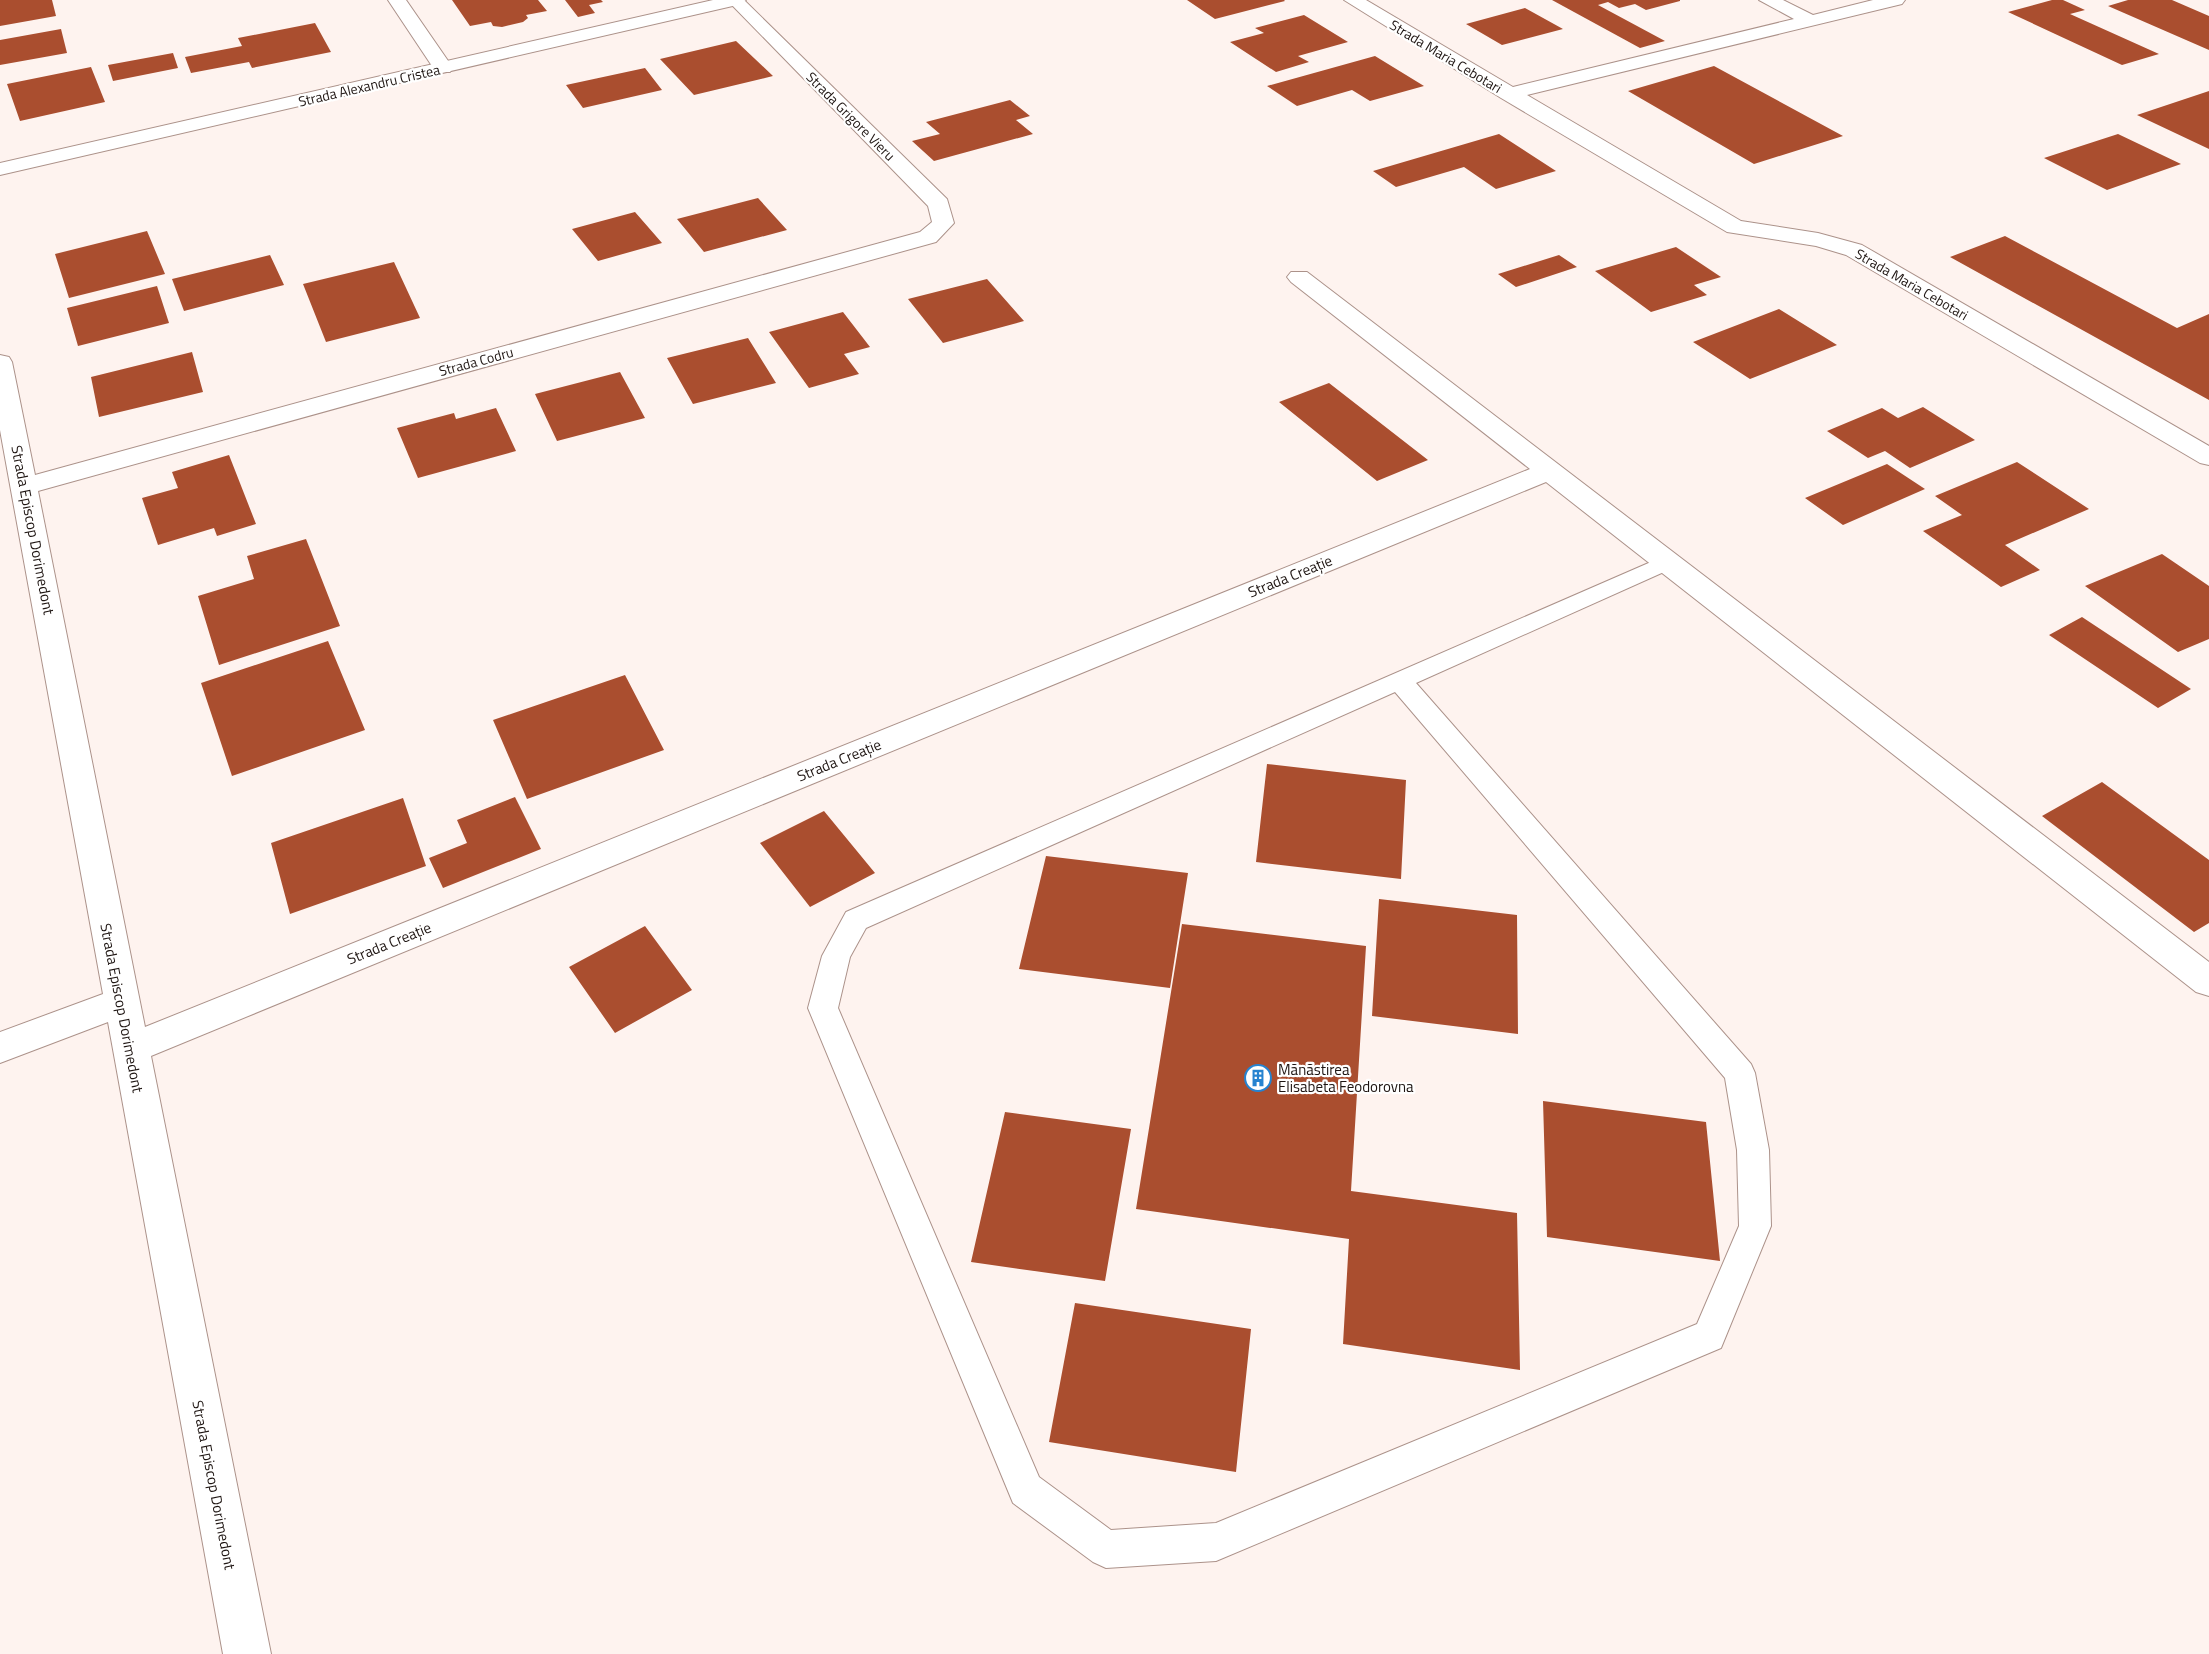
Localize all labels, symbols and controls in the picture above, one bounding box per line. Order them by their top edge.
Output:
street label: Strada Maria Cebotari [1386,14,1506,98]
street label: Strada Alexandru Cristea [296,58,442,112]
street label: Strada Grigore Vieru [802,67,900,165]
street label: Strada Maria Cebotari [1851,243,1973,325]
street label: Strada Codru [436,341,516,381]
street label: Strada Episcop Dorimedont [5,443,61,617]
street label: Strada Creație [1244,549,1336,603]
street label: Strada Creație [793,733,885,787]
street label: Strada Creație [343,916,435,970]
street label: Strada Episcop Dorimedont [94,921,150,1095]
place label: Mănăstirea Elisabeta Feodorovna [1278,1058,1414,1098]
building icon: Mănăstirea Elisabeta Feodorovna [1243,1063,1273,1093]
street label: Strada Episcop Dorimedont [186,1398,242,1572]

